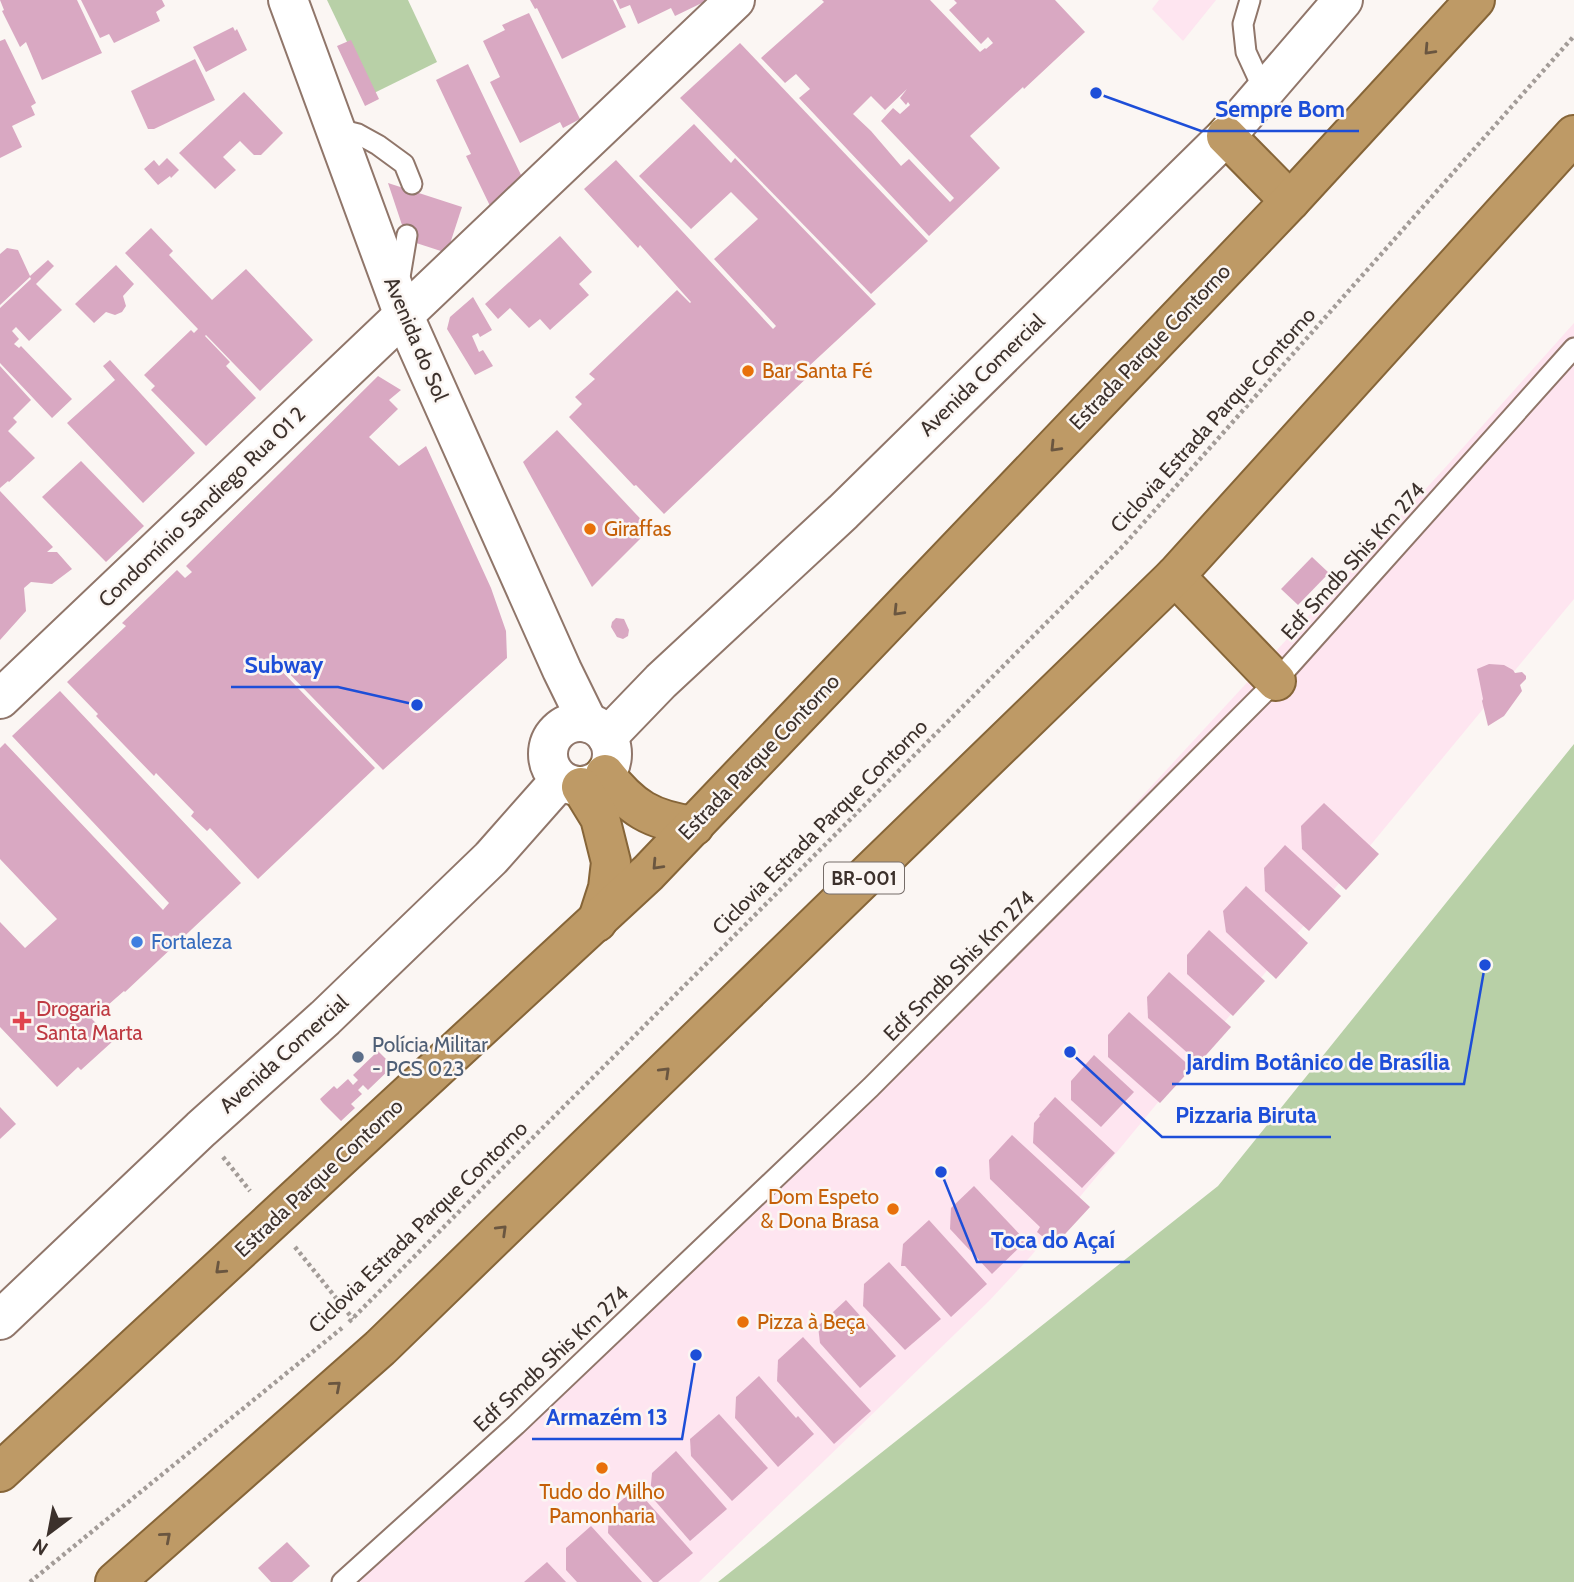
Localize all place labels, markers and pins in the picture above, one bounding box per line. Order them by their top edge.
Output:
callout: Sempre Bom [1201,87,1359,131]
place label: Bar Santa Fé [762,358,873,383]
marker: Bar Santa Fé [740,363,756,379]
place label: Giraffas [604,516,672,541]
marker: Giraffas [582,521,598,537]
callout: Subway [231,643,338,687]
place label: Fortaleza [151,929,232,954]
marker: Fortaleza [129,934,145,950]
place label: Drogaria Santa Marta [36,996,143,1045]
marker: Drogaria Santa Marta [14,1013,30,1029]
place label: Polícia Militar - PCS 023 [372,1032,488,1081]
callout: Jardim Botânico de Brasília [1172,1040,1464,1084]
marker: Polícia Militar - PCS 023 [350,1049,366,1065]
callout: Pizzaria Biruta [1162,1093,1331,1137]
place label: Dom Espeto & Dona Brasa [760,1184,879,1233]
marker: Dom Espeto & Dona Brasa [885,1201,901,1217]
callout: Toca do Açaí [977,1218,1130,1262]
place label: Pizza à Beça [757,1309,866,1334]
marker: Pizza à Beça [735,1314,751,1330]
callout: Armazém 13 [532,1395,682,1439]
marker: Tudo do Milho Pamonharia [594,1460,610,1476]
place label: Tudo do Milho Pamonharia [539,1479,665,1528]

